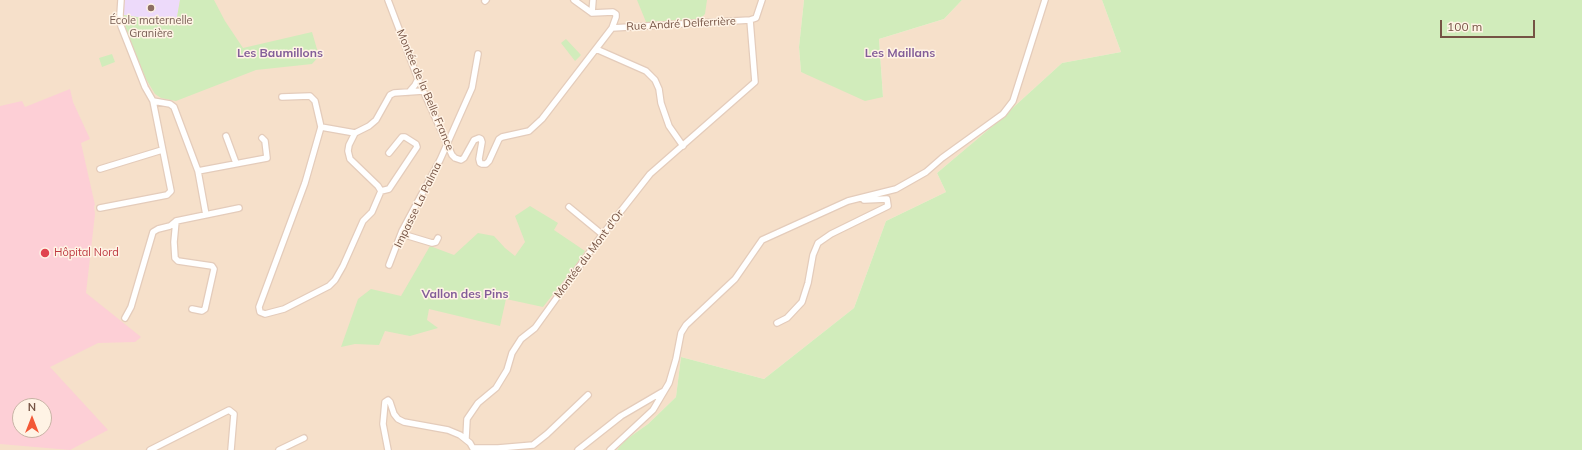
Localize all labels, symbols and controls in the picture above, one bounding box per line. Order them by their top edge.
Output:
marker: École maternelle Granière [146,3,156,13]
scale bar [1442,12,1537,38]
place label: École maternelle Granière [109,14,193,40]
street label: Rue André Delferrière [626,15,736,33]
text: 100 m [1447,19,1482,34]
street label: Montée de la Belle France [393,27,457,153]
district label: Les Baumillons [237,46,323,60]
district label: Les Maillans [865,46,935,60]
street label: Impasse La Palma [392,160,444,250]
street label: Montée du Mont d'Or [552,207,626,301]
place label: Hôpital Nord [54,246,119,260]
marker: Hôpital Nord [39,247,51,259]
district label: Vallon des Pins [422,287,508,301]
north arrow [12,398,52,438]
text: N [28,400,36,414]

